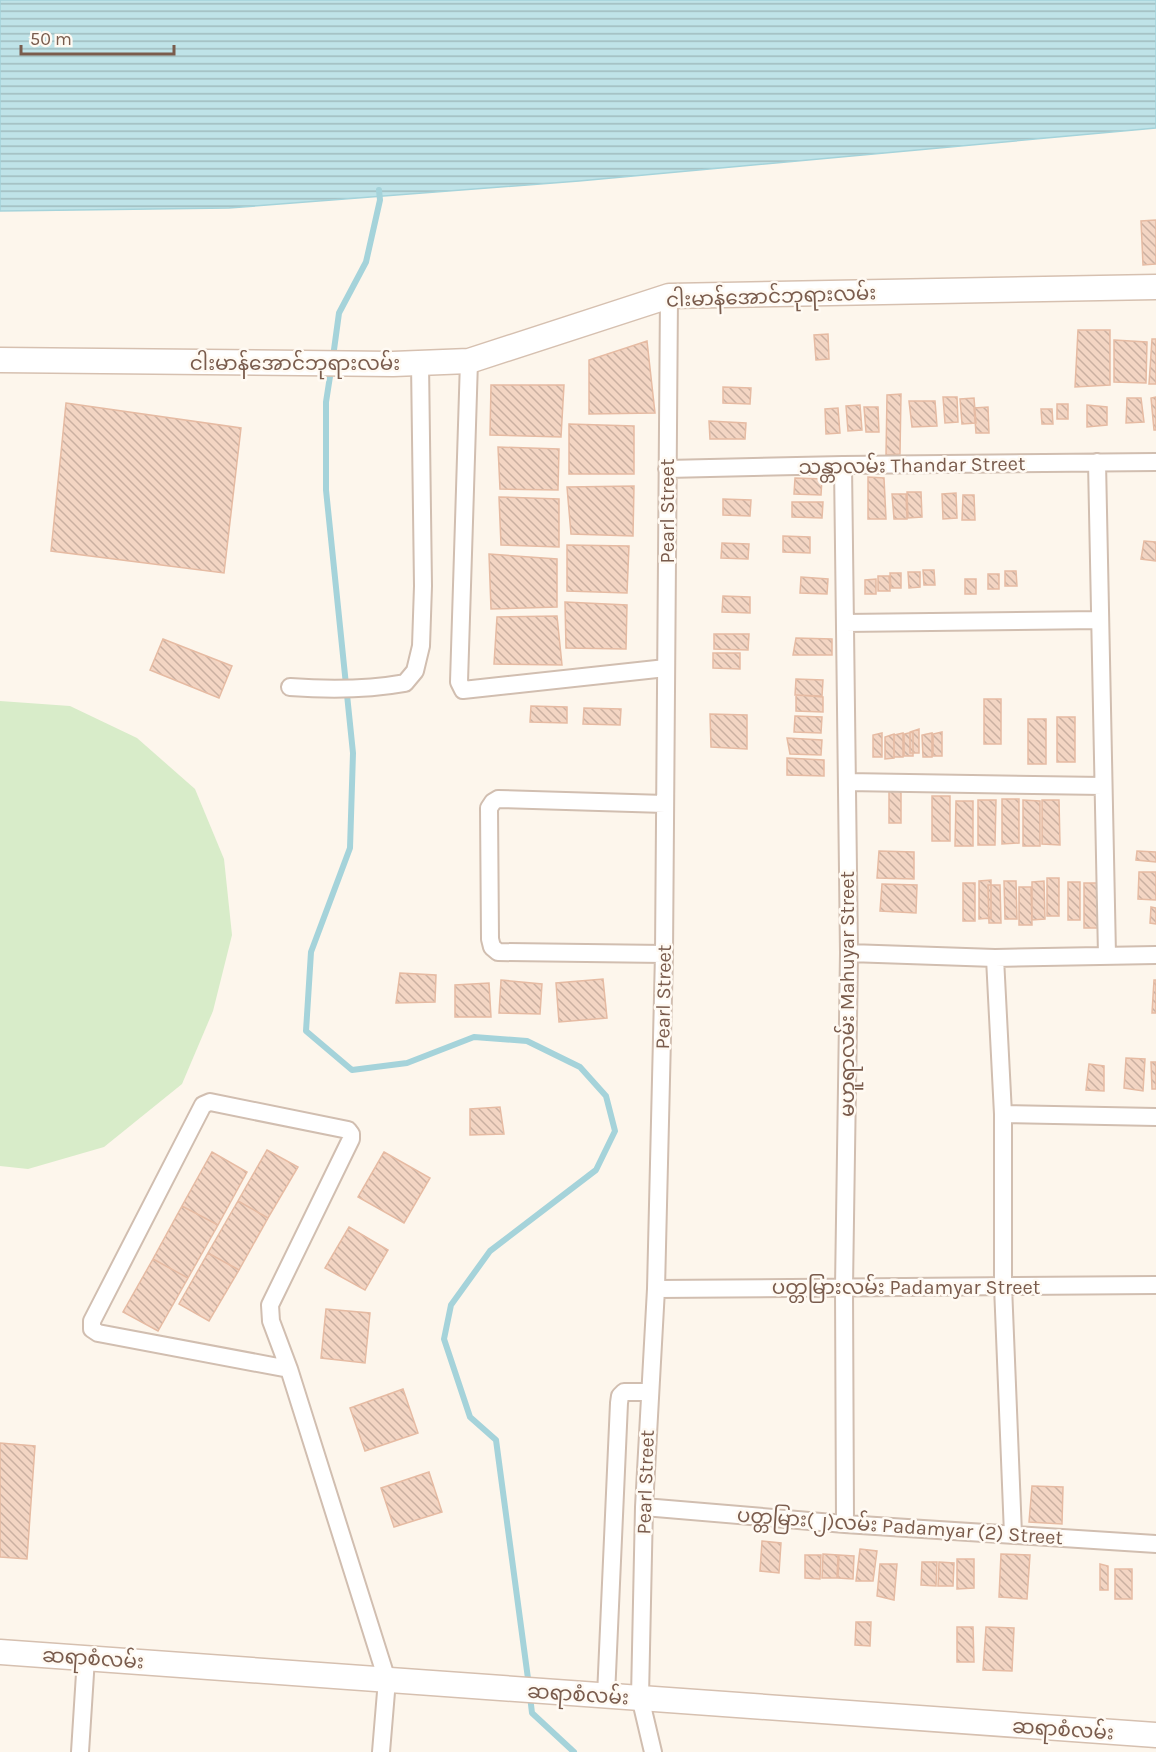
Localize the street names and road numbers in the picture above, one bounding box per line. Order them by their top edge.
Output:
street label: ငါးမာန်အောင်ဘုရားလမ်း [665,278,877,317]
street label: ငါးမာန်အောင်ဘုရားလမ်း [190,349,400,380]
street label: သန္တာလမ်း Thandar Street [798,449,1026,483]
street label: Pearl Street [656,458,679,563]
street label: မဟူရာလမ်း Mahuyar Street [833,871,864,1117]
street label: Pearl Street [651,944,676,1050]
street label: ပတ္တမြားလမ်း Padamyar Street [772,1273,1041,1303]
street label: Pearl Street [632,1429,659,1535]
street label: ပတ္တမြား(၂)လမ်း Padamyar (2) Street [736,1501,1065,1553]
street label: ဆရာစံလမ်း [41,1640,145,1678]
street label: ဆရာစံလမ်း [526,1676,630,1714]
street label: ဆရာစံလမ်း [1011,1711,1115,1749]

